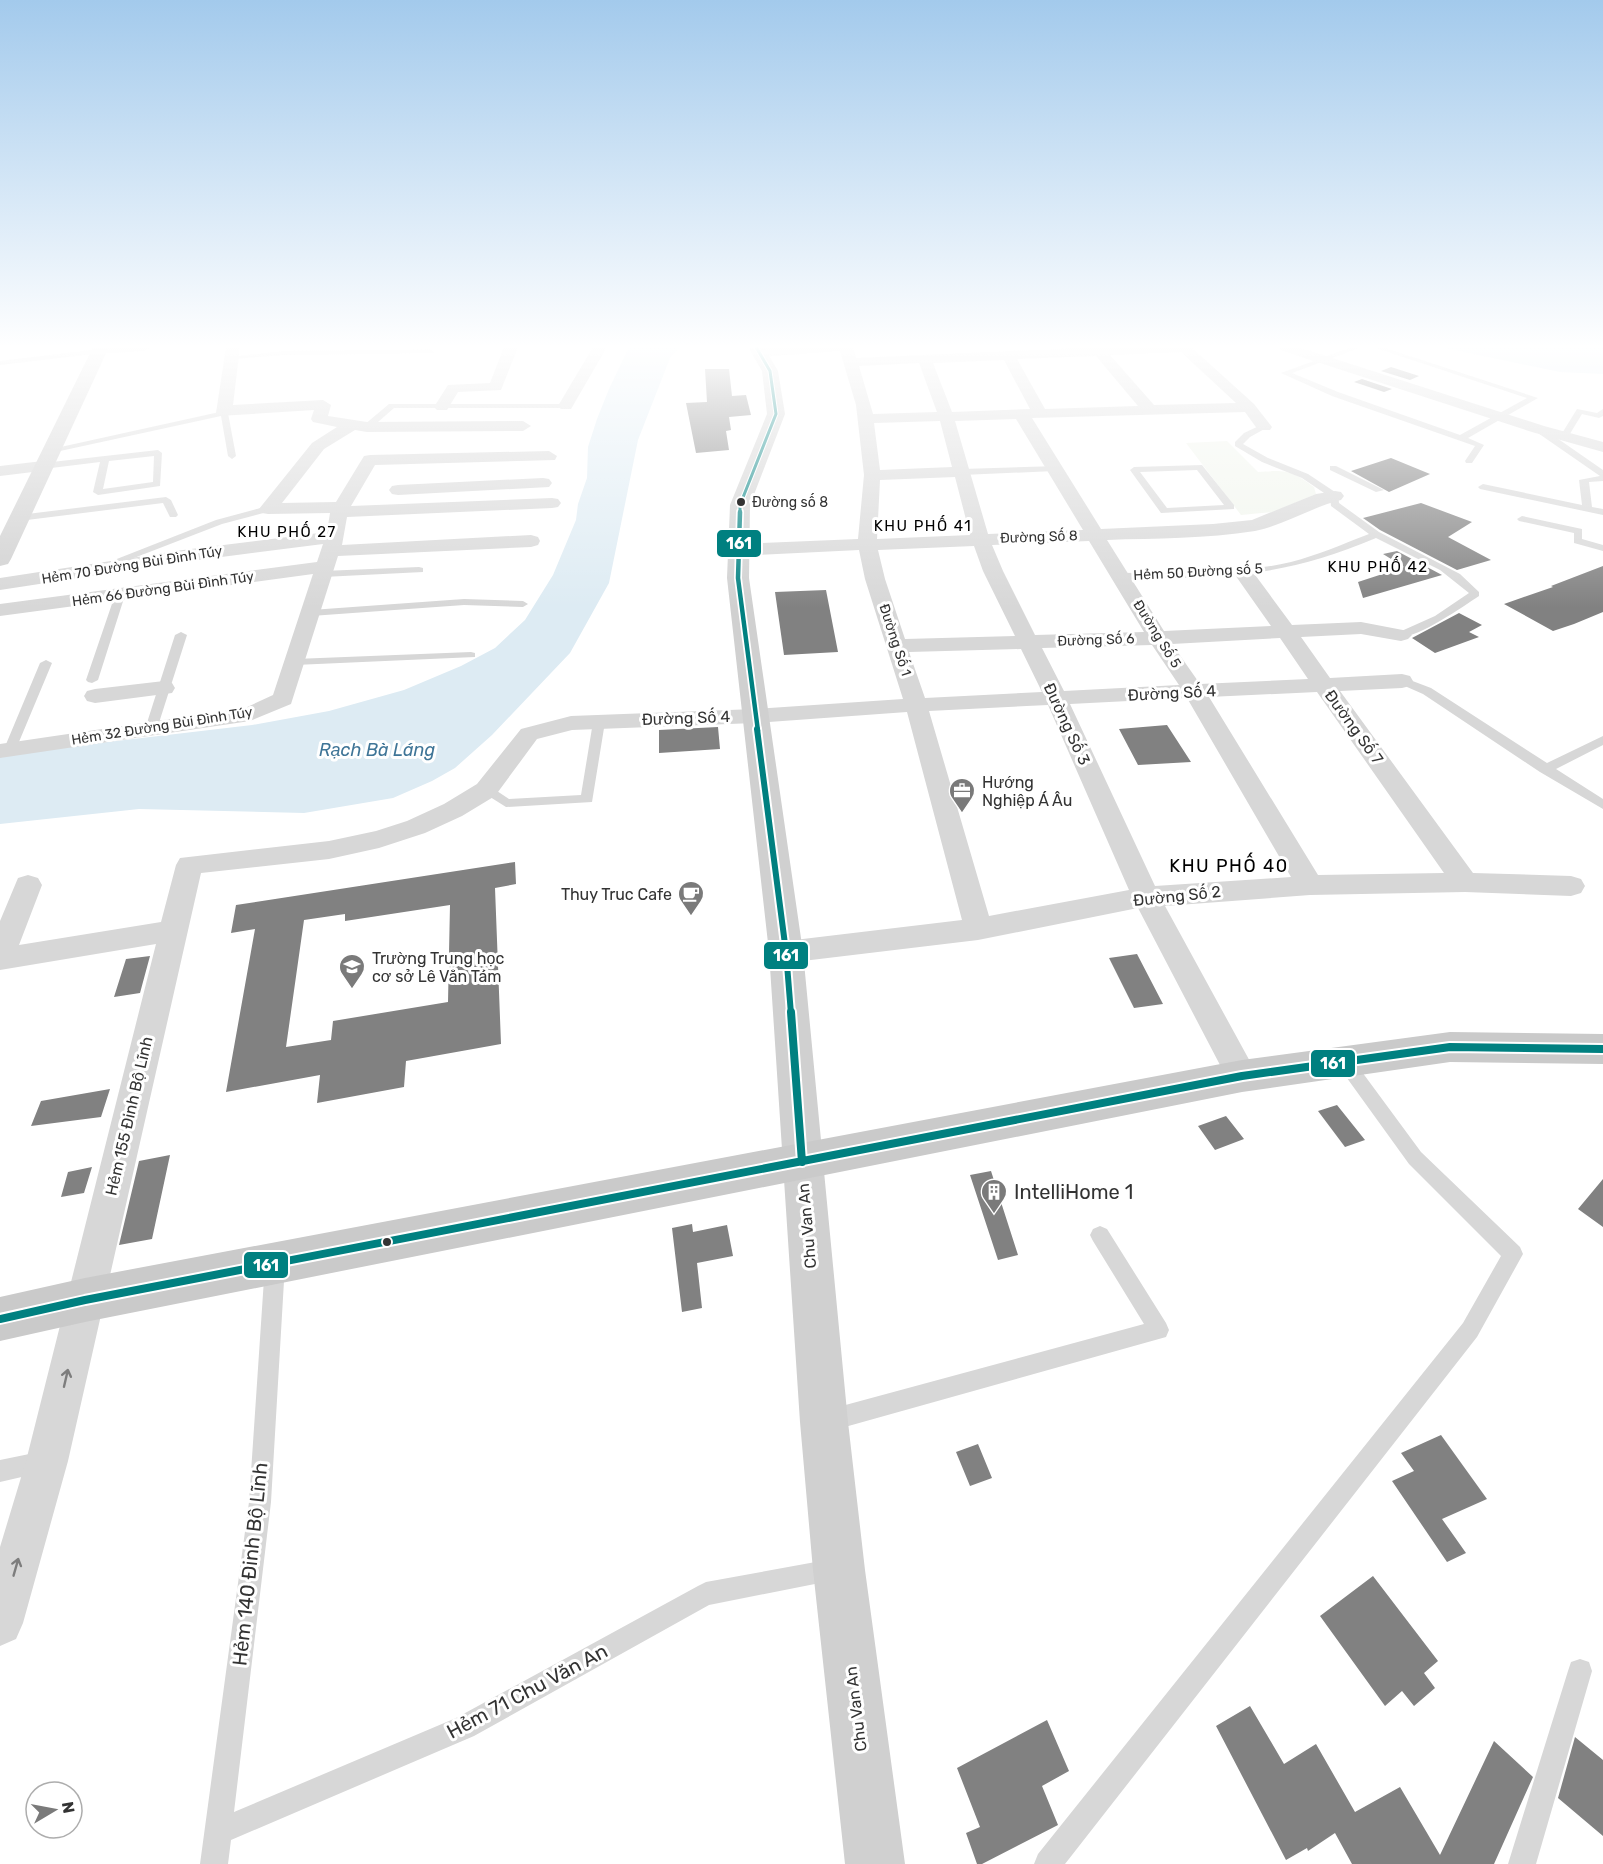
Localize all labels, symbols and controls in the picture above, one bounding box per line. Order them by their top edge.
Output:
place label: Đường số 8 [752,493,828,511]
marker: Đường số 8 [735,496,747,508]
district label: KHU PHỐ 41 [874,515,972,535]
district label: KHU PHỐ 27 [237,521,337,541]
street label: Đường Số 8 [1000,526,1078,547]
line badge: 161 [716,529,762,558]
text: 161 [726,534,752,553]
street label: Hẻm 70 Đường Bùi Đình Túy [40,542,224,588]
district label: KHU PHỐ 42 [1327,556,1429,576]
street label: Hẻm 50 Đường số 5 [1133,559,1263,584]
street label: Hẻm 66 Đường Bùi Đình Túy [71,568,255,610]
street label: Đường Số 5 [1129,596,1185,671]
street label: Đường Số 1 [875,602,916,678]
street label: Đường Số 6 [1057,629,1135,650]
street label: Đường Số 3 [1040,679,1096,768]
street label: Đường Số 4 [1127,680,1217,705]
street label: Đường Số 7 [1321,685,1388,768]
street label: Hẻm 32 Đường Bùi Đình Túy [70,703,254,749]
street label: Đường Số 4 [641,706,731,729]
water label: Rạch Bà Láng [319,739,436,761]
place label: Hướng Nghiệp Á Âu [982,773,1072,810]
office icon: Hướng Nghiệp Á Âu [947,776,977,814]
district label: KHU PHỐ 40 [1169,852,1289,877]
cafe icon: Thuy Truc Cafe [676,879,706,917]
street label: Đường Số 2 [1132,881,1222,910]
place label: Thuy Truc Cafe [561,885,672,904]
line badge: 161 [763,941,809,970]
text: 161 [773,946,799,965]
place label: Trường Trung học cơ sở Lê Văn Tám [372,949,504,986]
school or university icon: Trường Trung học cơ sở Lê Văn Tám [337,952,367,990]
street label: Hẻm 155 Đinh Bộ Lĩnh [101,1035,157,1197]
line badge: 161 [1310,1049,1356,1078]
text: 161 [1320,1054,1346,1073]
building icon: IntelliHome 1 [979,1177,1009,1215]
place label: IntelliHome 1 [1014,1180,1133,1204]
street label: Chu Van An [794,1183,820,1269]
unlabelled marker [381,1236,393,1248]
line badge: 161 [243,1251,289,1279]
text: 161 [253,1256,279,1275]
one-way arrow [61,1369,73,1388]
street label: Hẻm 140 Đinh Bộ Lĩnh [227,1461,273,1667]
one-way arrow [11,1558,22,1577]
street label: Hẻm 71 Chu Văn An [442,1638,612,1744]
street label: Chu Van An [841,1665,871,1753]
north arrow [24,1780,84,1840]
text: N [58,1800,79,1815]

